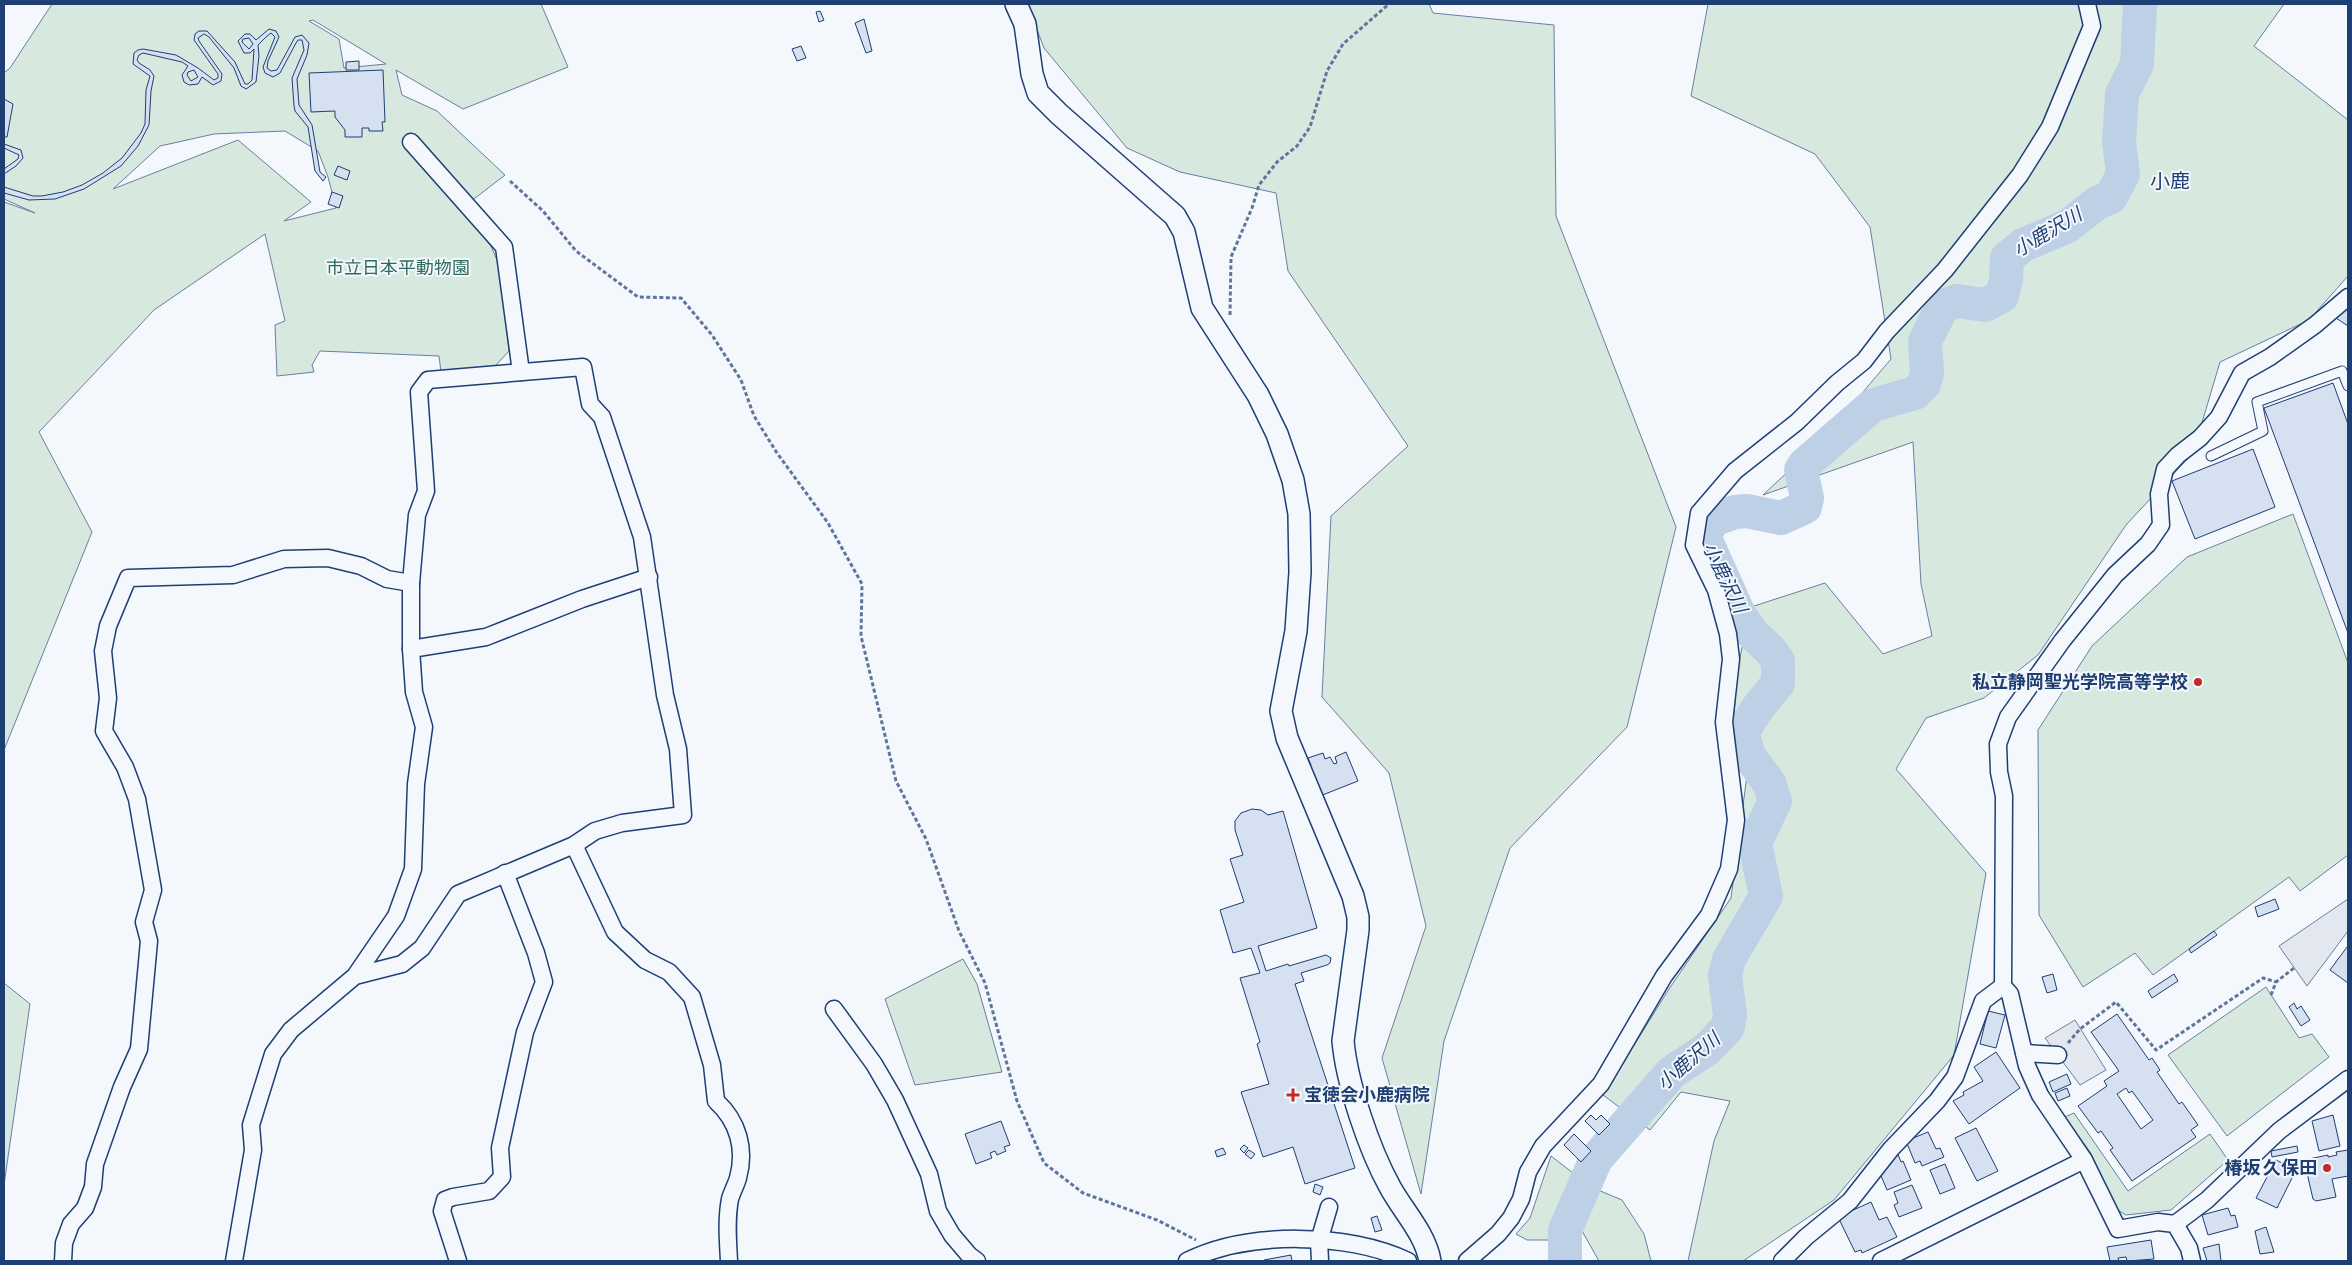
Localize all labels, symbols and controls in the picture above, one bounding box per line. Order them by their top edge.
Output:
district label: 小鹿 [2150,170,2190,194]
water label: 小鹿沢川 [2009,203,2088,262]
park label: 市立日本平動物園 [326,258,470,279]
water label: 小鹿沢川 [1697,539,1752,619]
place label: 私立静岡聖光学院高等学校 [1972,672,2188,693]
marker: 私立静岡聖光学院高等学校 [2192,676,2204,688]
water label: 小鹿沢川 [1653,1027,1727,1096]
place label: 宝徳会小鹿病院 [1304,1085,1430,1106]
marker: 宝徳会小鹿病院 [1286,1088,1300,1102]
place label: 椿坂 久保田 [2224,1158,2317,1179]
marker: 椿坂 久保田 [2321,1162,2333,1174]

